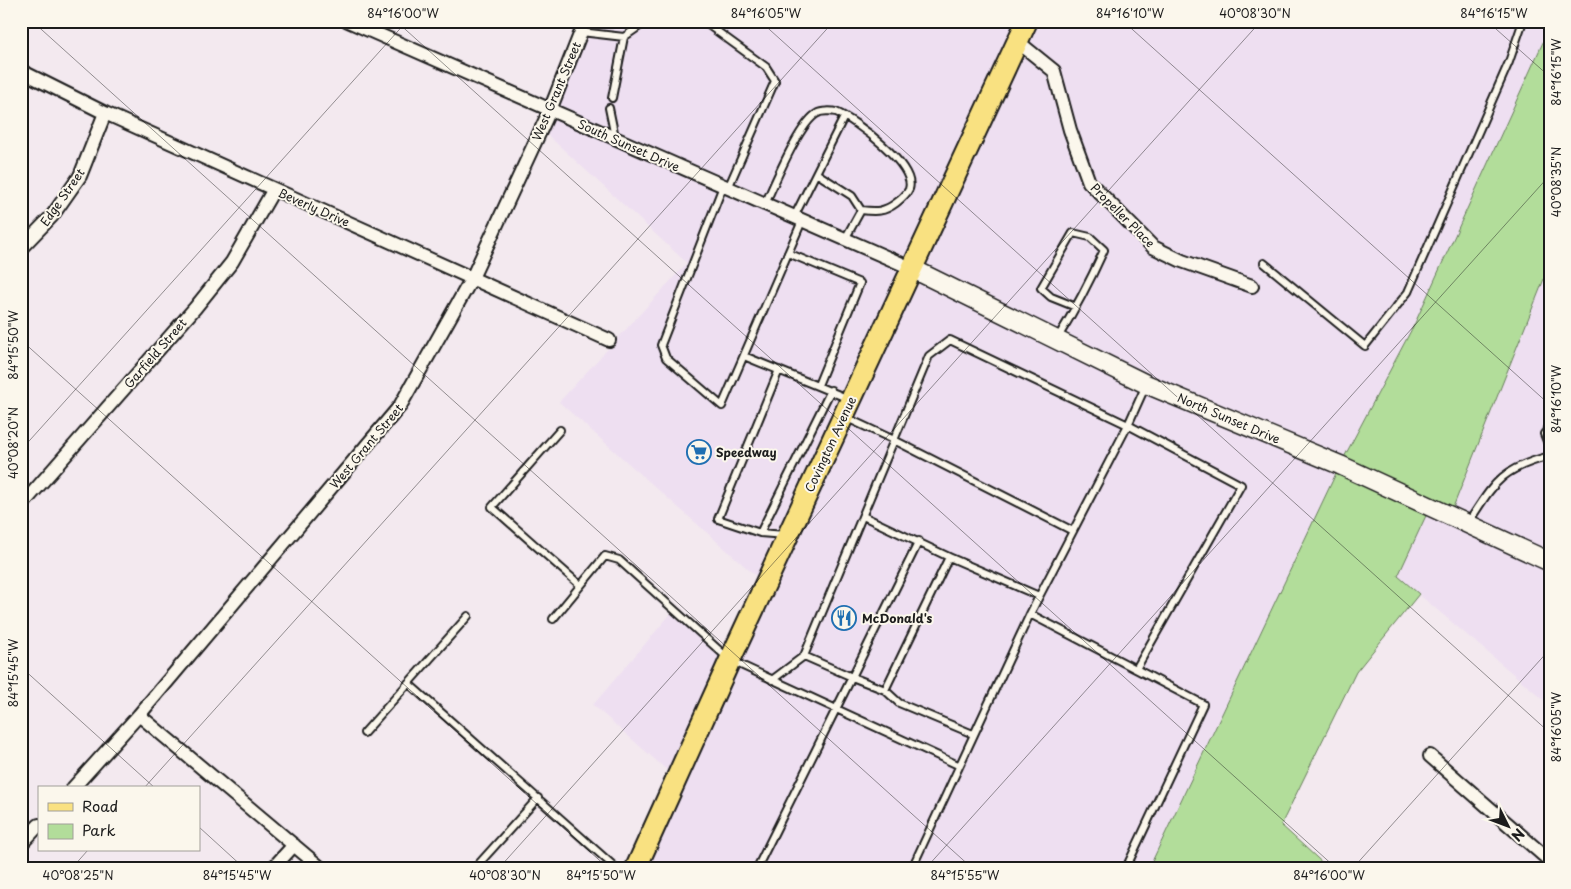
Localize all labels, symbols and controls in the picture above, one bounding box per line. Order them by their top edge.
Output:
text: 84°16'00"W [367,4,439,22]
text: 84°16'05"W [731,4,802,22]
text: 84°16'10"W [1096,4,1165,22]
text: 40°08'30"N [1219,4,1291,22]
text: 84°16'15"W [1460,4,1528,22]
text: 84°16'15"W [1547,38,1565,106]
street label: West Grant Street [527,39,585,143]
street label: South Sunset Drive [575,114,683,176]
text: 40°08'35"N [1547,147,1565,217]
street label: Edge Street [35,164,89,230]
street label: Propeller Place [1087,179,1159,251]
street label: Beverly Drive [275,183,353,231]
text: 84°15'50"W [4,309,22,380]
street label: Garfield Street [119,314,191,392]
text: 84°16'10"W [1547,364,1565,433]
street label: North Sunset Drive [1175,388,1284,448]
street label: Covington Avenue [800,393,860,495]
street label: West Grant Street [325,400,407,492]
text: 40°08'20"N [4,407,22,479]
supermarket icon: Speedway [686,439,712,465]
place label: Speedway [716,443,777,461]
restaurant icon: McDonald's [831,605,857,631]
place label: McDonald's [862,609,932,627]
text: 84°15'45"W [4,638,22,707]
text: 84°16'05"W [1547,691,1565,762]
legend [38,786,200,852]
text: Road [82,794,118,817]
north arrow [1484,802,1534,852]
text: Park [82,818,116,841]
text: N [1507,824,1530,846]
text: 40°08'25"N [42,866,114,884]
text: 84°15'45"W [203,866,272,884]
text: 40°08'30"N [469,866,541,884]
text: 84°15'50"W [566,866,637,884]
text: 84°15'55"W [931,866,1000,884]
text: 84°16'00"W [1293,866,1365,884]

